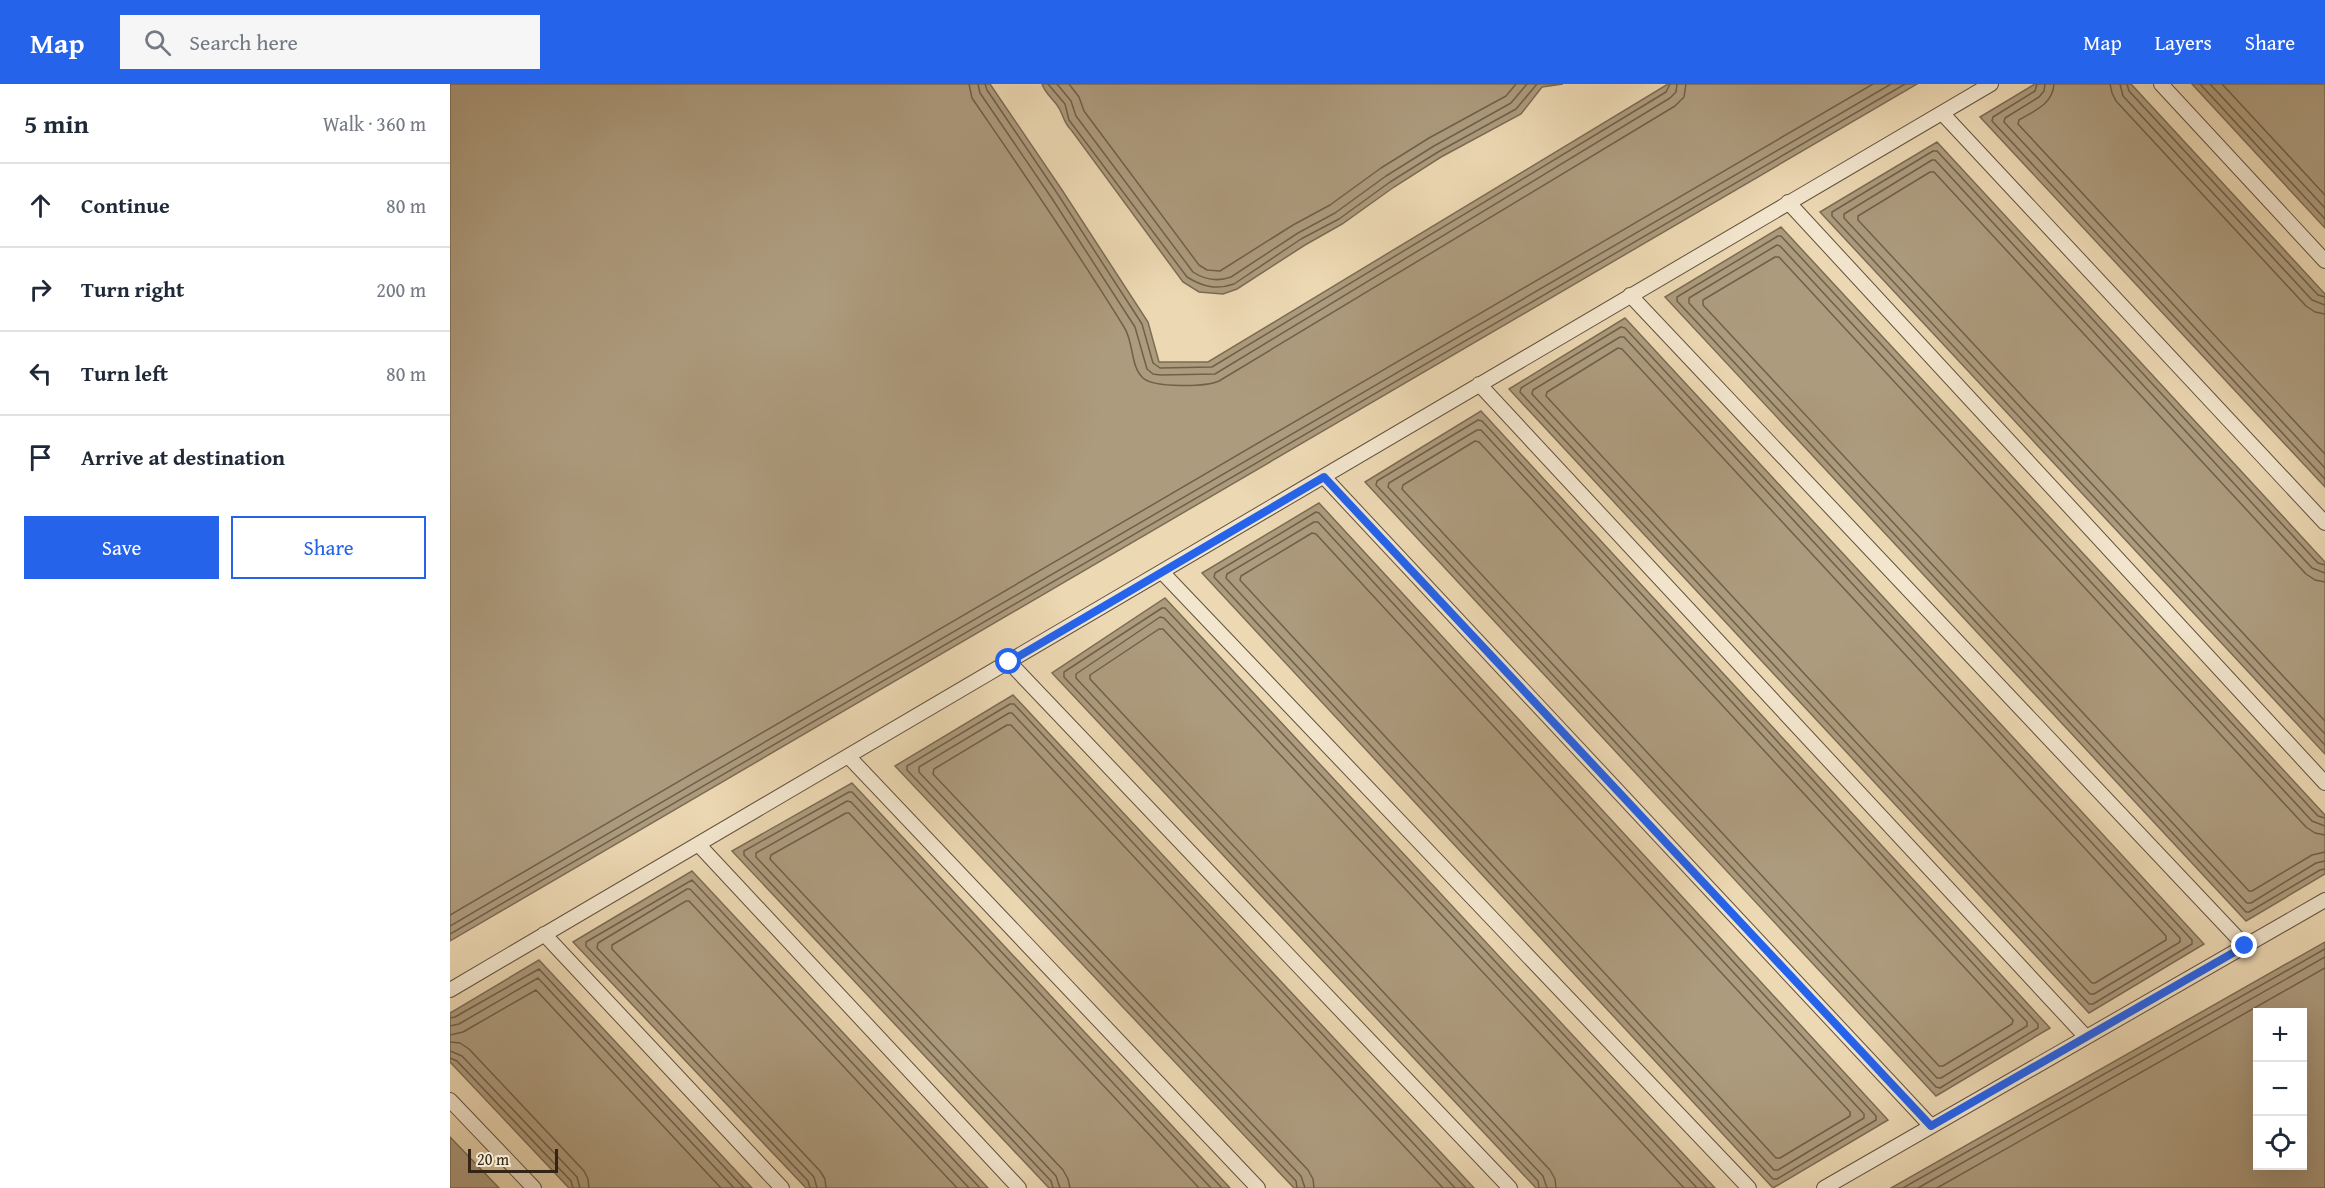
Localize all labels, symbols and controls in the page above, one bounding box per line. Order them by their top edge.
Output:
search box [120,15,540,69]
text: Map [30,22,84,63]
icon: search [141,26,174,59]
text: Search here [189,26,298,58]
text: Map [2083,27,2122,58]
text: Layers [2155,27,2212,58]
text: Share [2245,27,2295,58]
text: 5 min [24,104,89,143]
text: Walk · 360 m [323,109,426,138]
icon: ahead [24,189,57,222]
text: Continue [81,189,170,221]
text: 80 m [386,191,426,220]
icon: right [24,273,57,306]
text: Turn right [81,273,184,305]
text: 200 m [376,275,426,304]
icon: left [24,357,57,390]
text: Turn left [81,357,168,389]
text: 80 m [386,359,426,388]
icon: arrive [24,441,57,474]
text: Arrive at destination [81,441,285,473]
button: Save [24,516,219,579]
button: Share [231,516,426,579]
route start [995,648,1021,674]
route end [2231,932,2257,958]
map controls [2253,1008,2307,1170]
button: + [2253,1008,2307,1062]
button: − [2253,1062,2307,1116]
button: locate [2253,1116,2307,1170]
scale bar [468,1146,558,1174]
text: 20 m [477,1147,509,1171]

